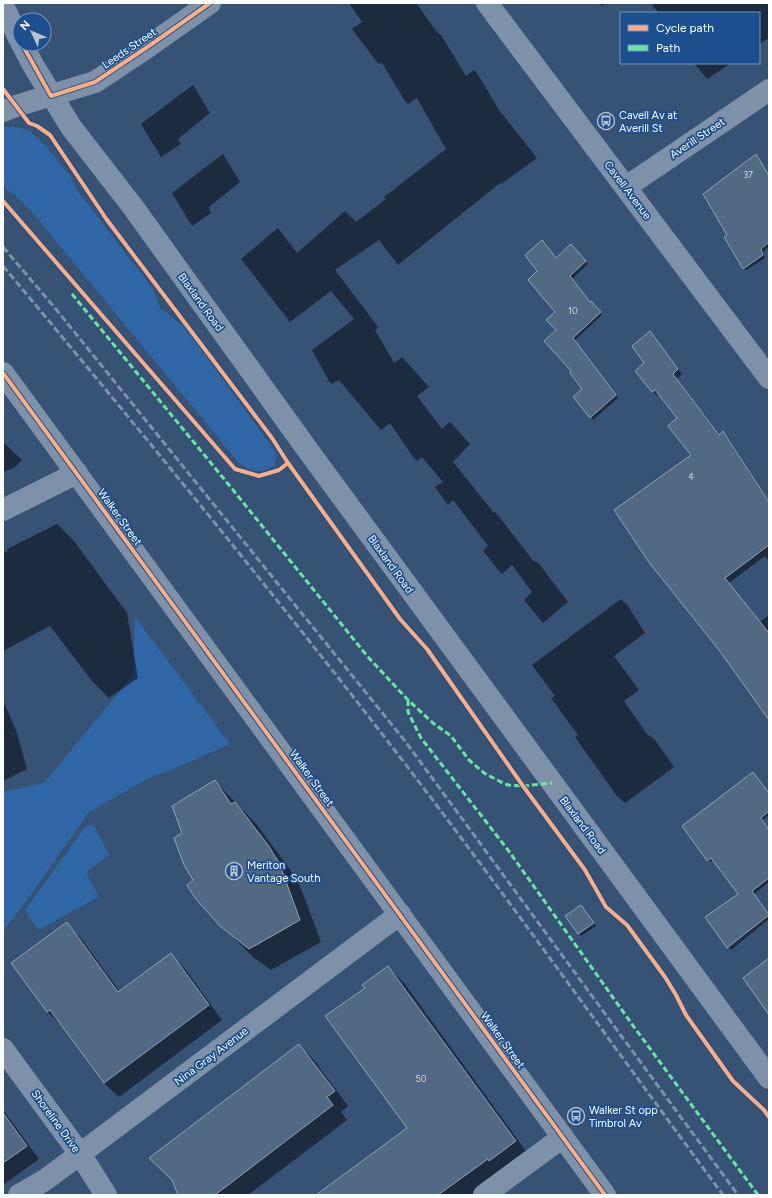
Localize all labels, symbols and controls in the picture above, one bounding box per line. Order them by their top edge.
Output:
north arrow [12,12,52,52]
legend [620,12,760,64]
text: N [18,18,33,33]
text: Cycle path [656,21,714,35]
street label: Leeds Street [100,25,159,71]
text: Path [656,41,680,55]
place label: Cavell Av at Averill St [619,109,677,135]
bus stop icon: Cavell Av at Averill St [596,111,616,131]
street label: Averill Street [667,115,727,162]
street label: Cavell Avenue [601,159,654,222]
house number: 37 [743,169,753,180]
street label: Blaxland Road [175,271,226,334]
house number: 10 [568,305,578,316]
house number: 4 [688,471,694,482]
street label: Walker Street [95,487,144,548]
street label: Blaxland Road [365,533,416,596]
street label: Walker Street [287,748,336,809]
street label: Blaxland Road [557,794,608,857]
place label: Meriton Vantage South [247,859,320,885]
building icon: Meriton Vantage South [224,861,244,881]
street label: Walker Street [478,1010,527,1071]
street label: Nina Gray Avenue [172,1024,251,1088]
house number: 50 [416,1073,427,1084]
street label: Shoreline Drive [29,1087,83,1155]
place label: Walker St opp Timbrol Av [589,1104,658,1130]
bus stop icon: Walker St opp Timbrol Av [566,1106,586,1126]

